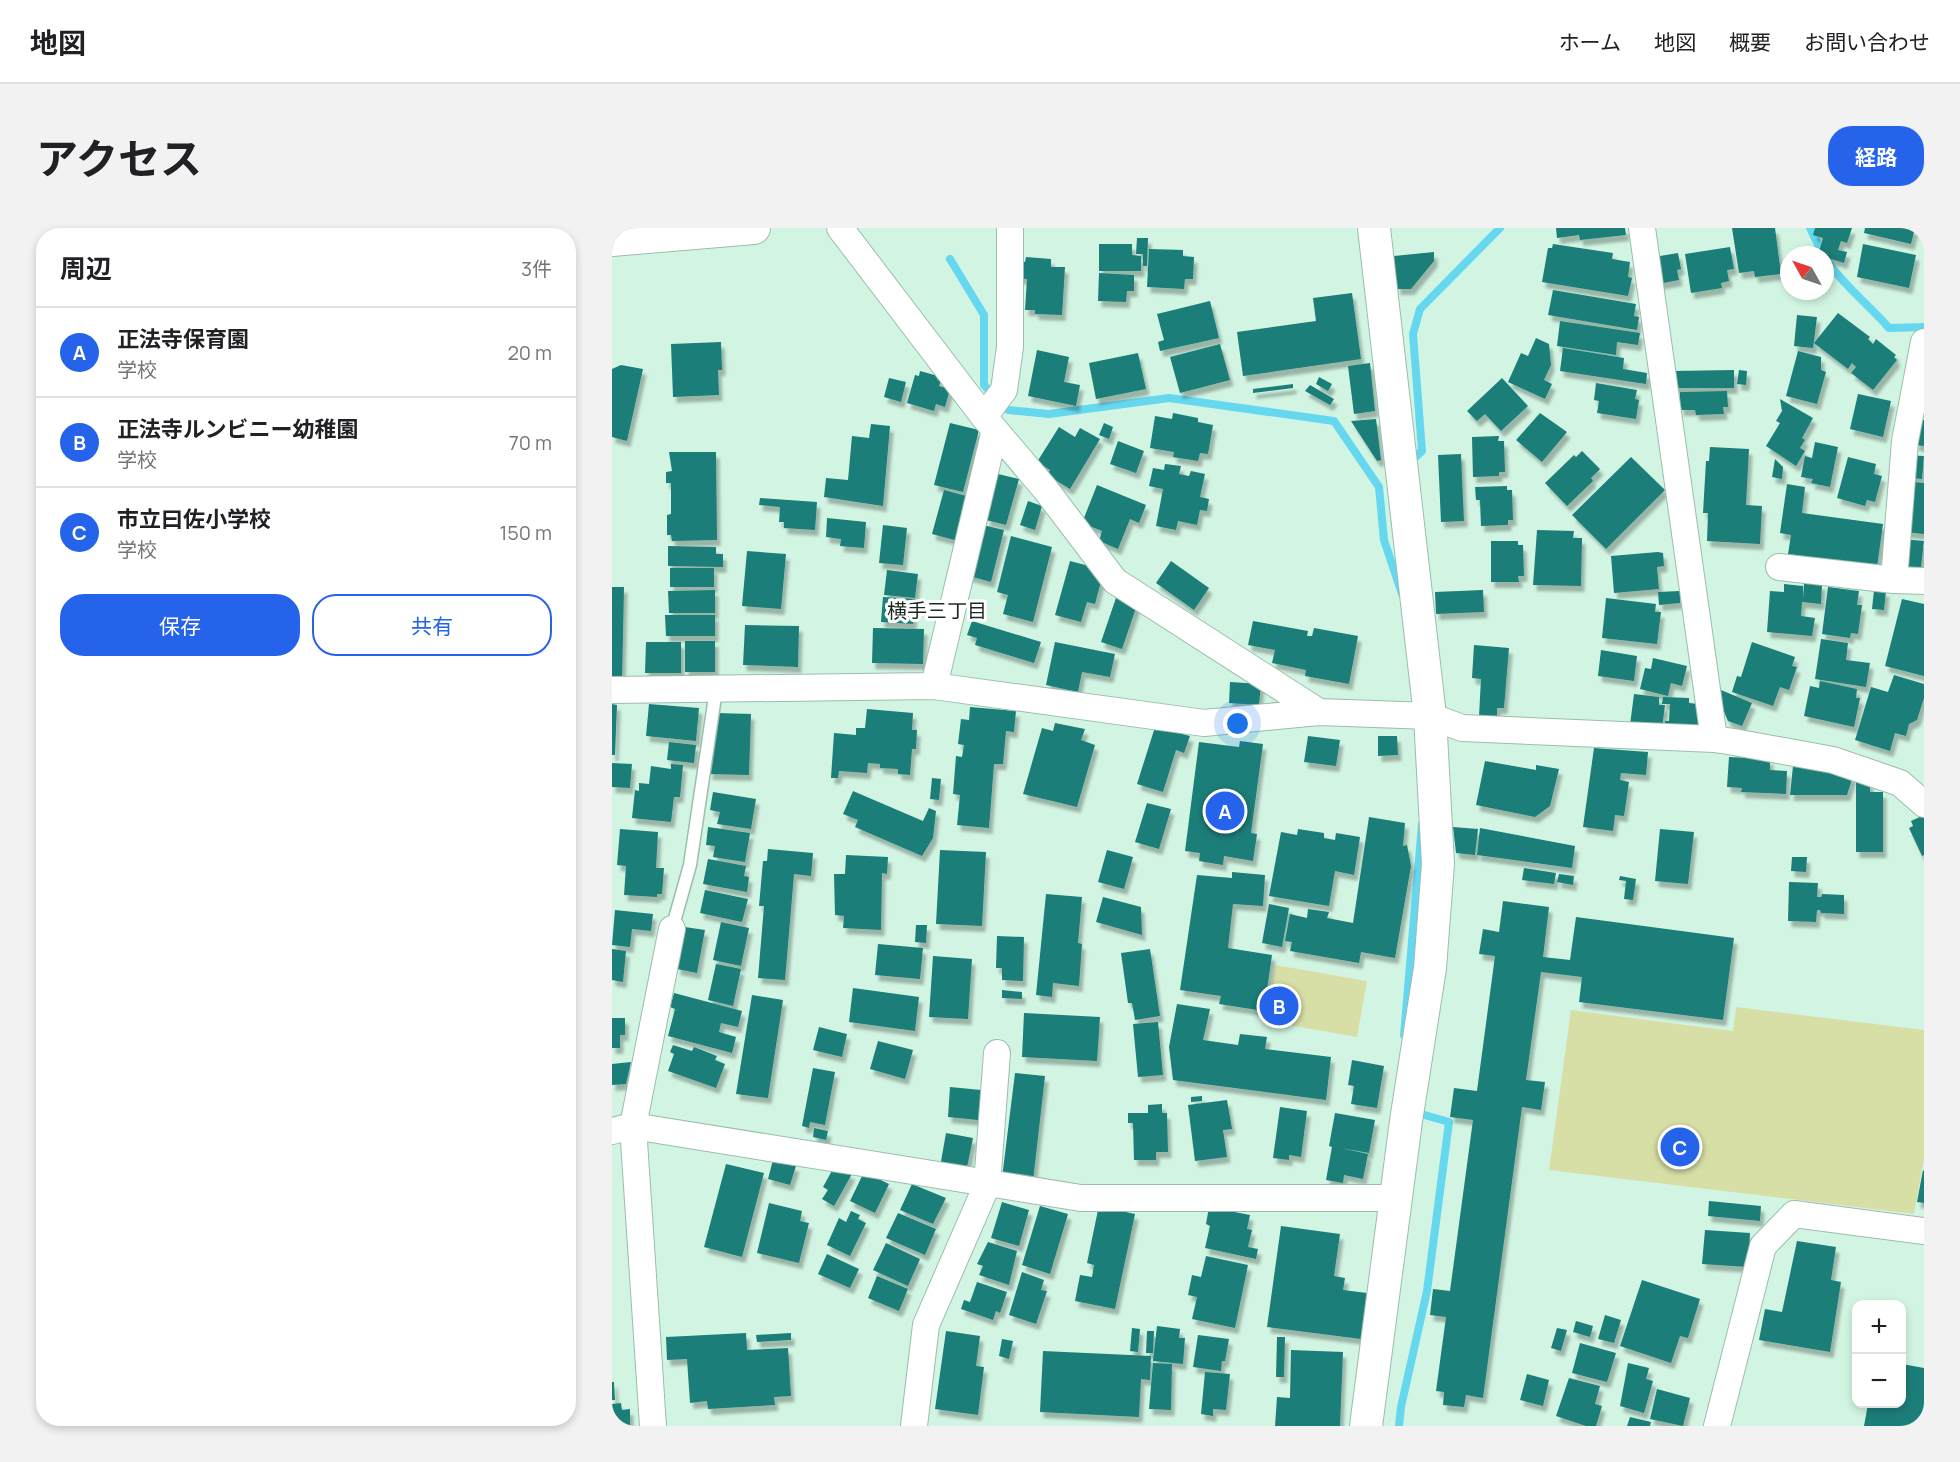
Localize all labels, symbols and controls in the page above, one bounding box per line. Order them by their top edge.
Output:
text: 地図 [30,23,86,61]
text: ホーム [1559,28,1621,56]
text: 地図 [1654,28,1696,56]
text: 概要 [1729,28,1771,56]
text: お問い合わせ [1804,28,1930,56]
button: 経路 [1828,126,1924,186]
text: アクセス [36,129,202,187]
north arrow [1780,246,1834,300]
text: 周辺 [60,250,112,286]
text: 3件 [521,255,552,282]
text: 正法寺保育園 [117,324,249,354]
text: A [73,339,86,366]
text: 20 m [507,339,552,366]
text: 学校 [117,356,157,383]
text: 正法寺ルンビニー幼稚園 [117,414,359,444]
text: B [73,429,86,456]
text: 70 m [509,429,552,456]
text: 学校 [117,446,157,473]
text: 市立曰佐小学校 [117,504,271,534]
text: C [72,519,87,546]
text: 150 m [499,519,552,546]
text: 学校 [117,536,157,563]
button: 保存 [60,594,300,656]
button: 共有 [312,594,552,656]
district label: 横手三丁目 [887,597,987,624]
your location [1223,709,1252,738]
pin: A [1206,788,1244,834]
pin: B [1260,984,1298,1028]
pin: C [1660,1124,1700,1170]
map controls [1852,1300,1906,1408]
button: + [1852,1300,1906,1354]
button: − [1852,1354,1906,1408]

